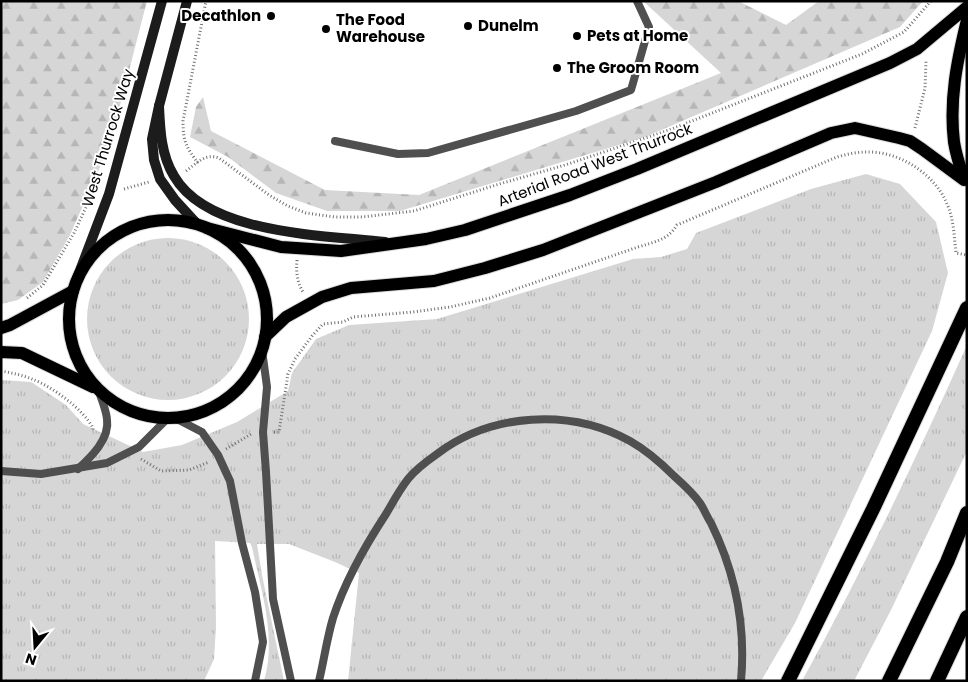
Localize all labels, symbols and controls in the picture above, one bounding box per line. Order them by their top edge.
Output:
place label: Decathlon [181,5,261,26]
place label: The Food Warehouse [336,9,425,47]
marker: Decathlon [265,10,277,22]
place label: Dunelm [478,15,539,36]
marker: Dunelm [462,20,474,32]
marker: The Food Warehouse [320,23,332,35]
place label: Pets at Home [587,25,688,46]
marker: Pets at Home [571,30,583,42]
place label: The Groom Room [567,57,699,78]
marker: The Groom Room [551,62,563,74]
street label: West Thurrock Way [77,66,139,209]
street label: Arterial Road West Thurrock [495,118,695,211]
north arrow [10,622,60,672]
text: N [23,648,39,671]

